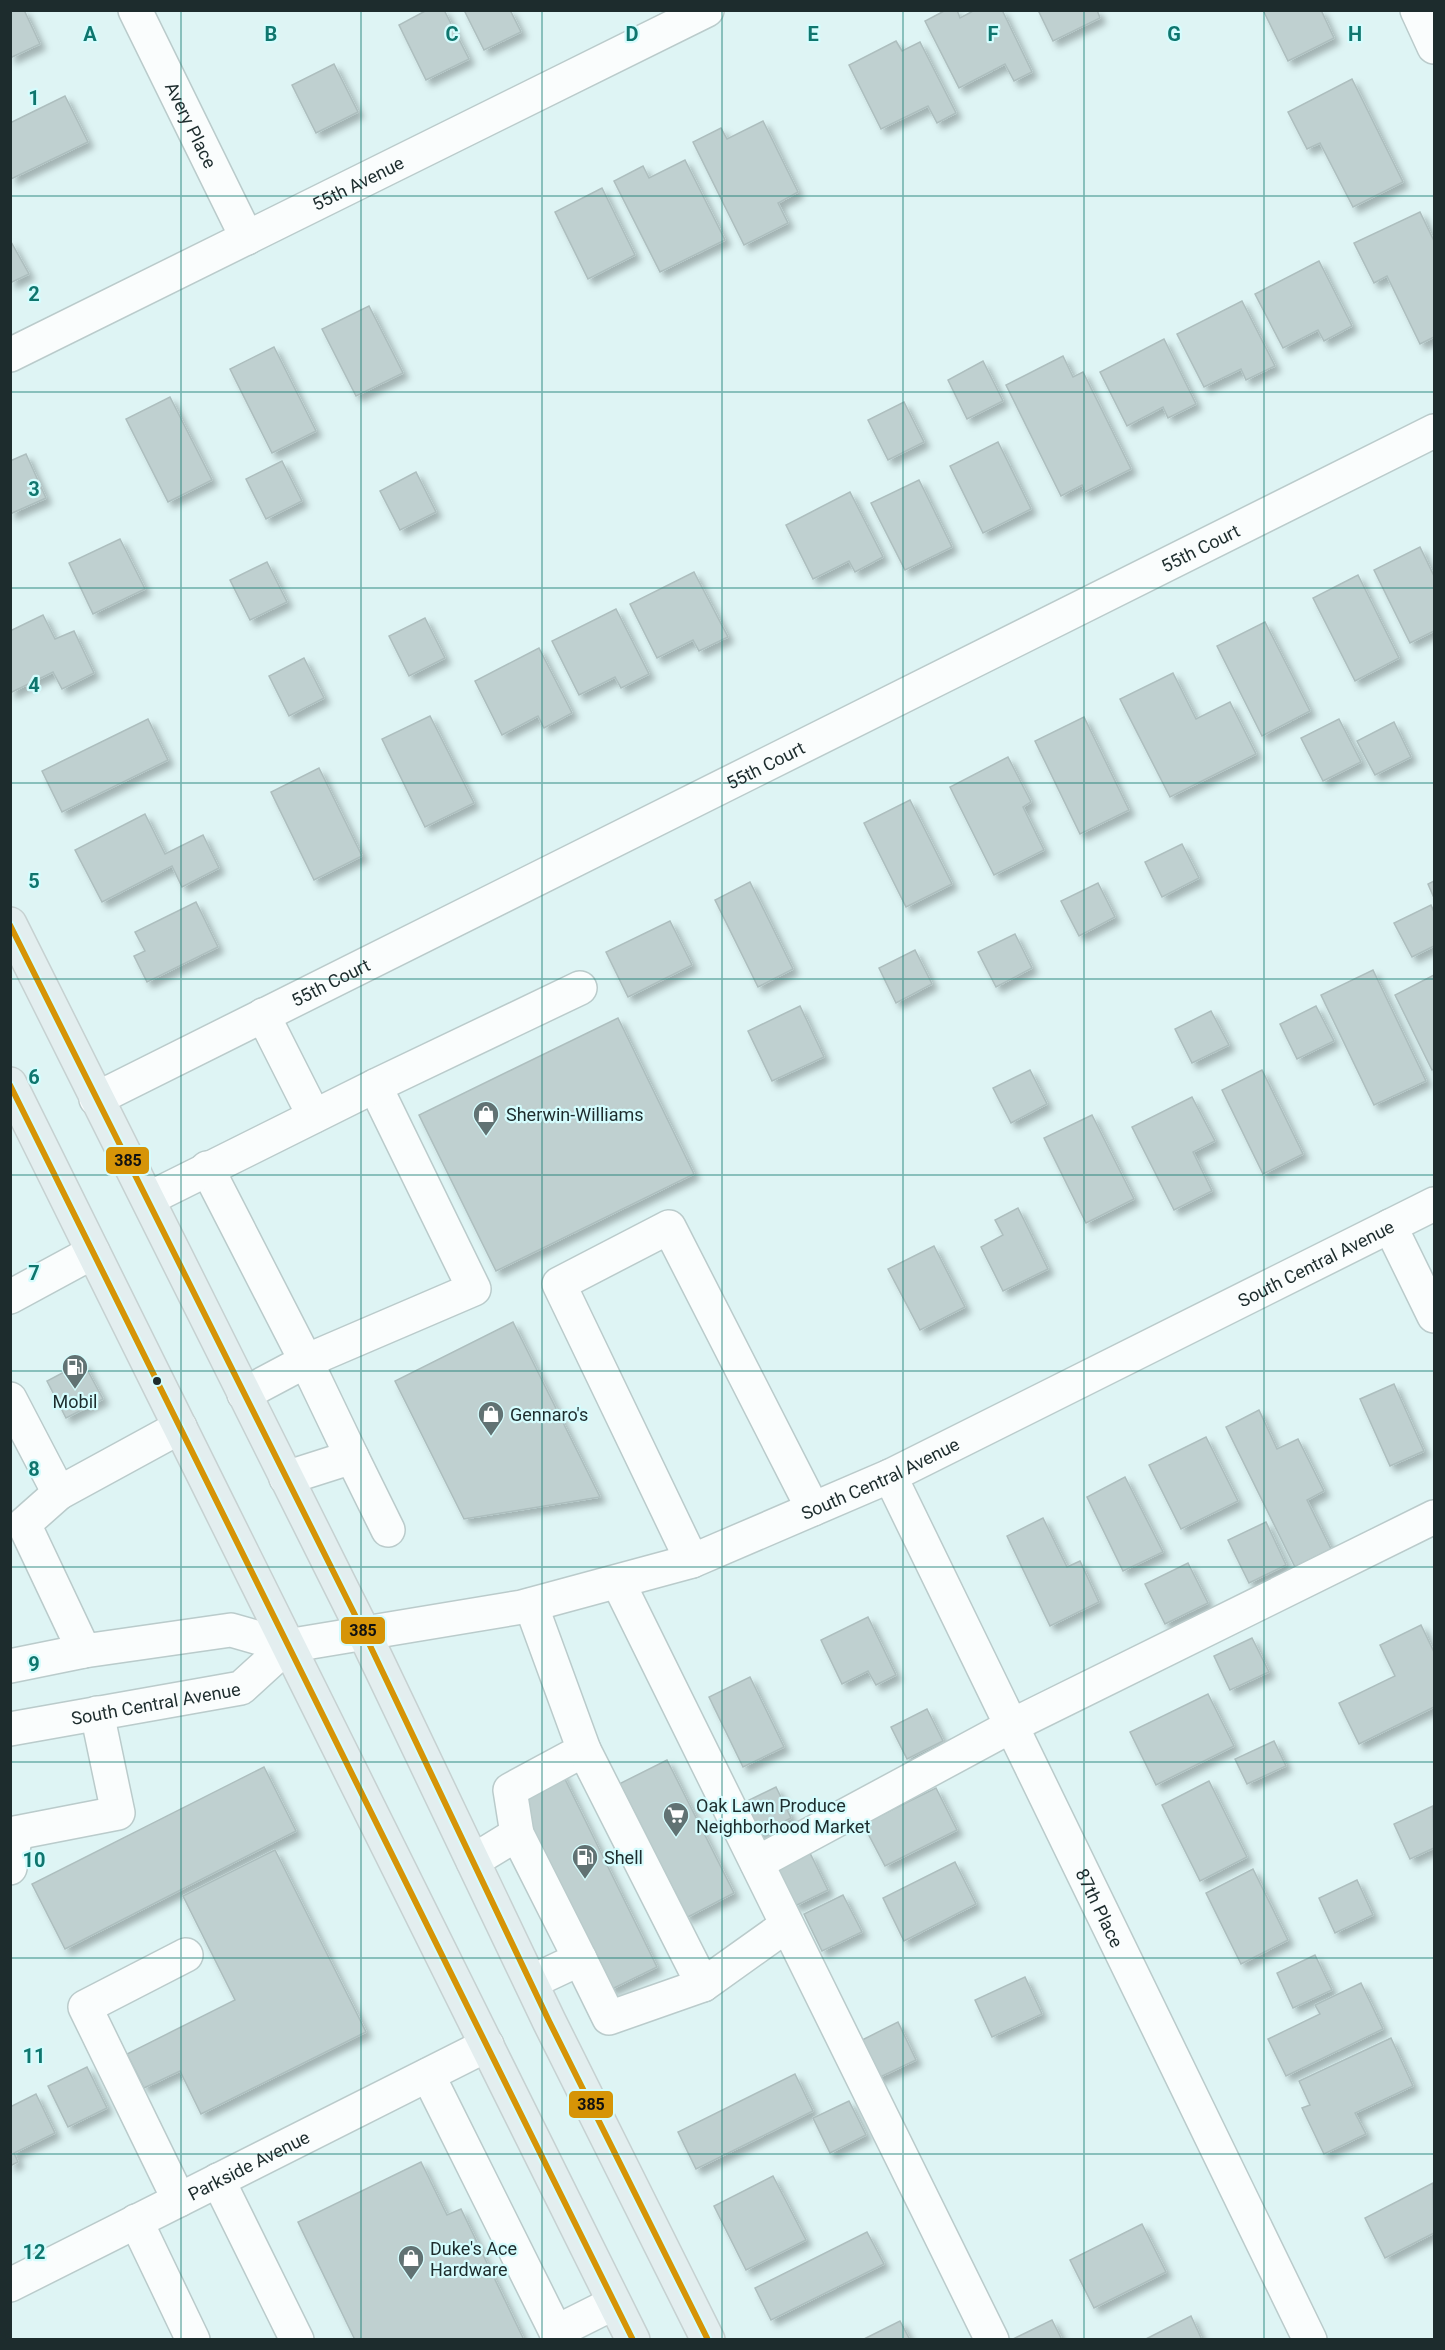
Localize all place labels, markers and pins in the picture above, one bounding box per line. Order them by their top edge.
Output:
shop icon: Sherwin-Williams [471,1099,501,1137]
place label: Sherwin-Williams [506,1104,644,1125]
fuel station icon: Mobil [60,1352,90,1390]
unlabelled marker [151,1375,163,1387]
place label: Mobil [53,1391,97,1412]
shop icon: Gennaro's [476,1399,506,1437]
place label: Gennaro's [510,1404,588,1425]
place label: Oak Lawn Produce Neighborhood Market [696,1795,870,1837]
supermarket icon: Oak Lawn Produce Neighborhood Market [661,1800,691,1838]
fuel station icon: Shell [570,1842,600,1880]
place label: Shell [604,1847,643,1868]
place label: Duke's Ace Hardware [430,2238,517,2280]
shop icon: Duke's Ace Hardware [396,2243,426,2281]

